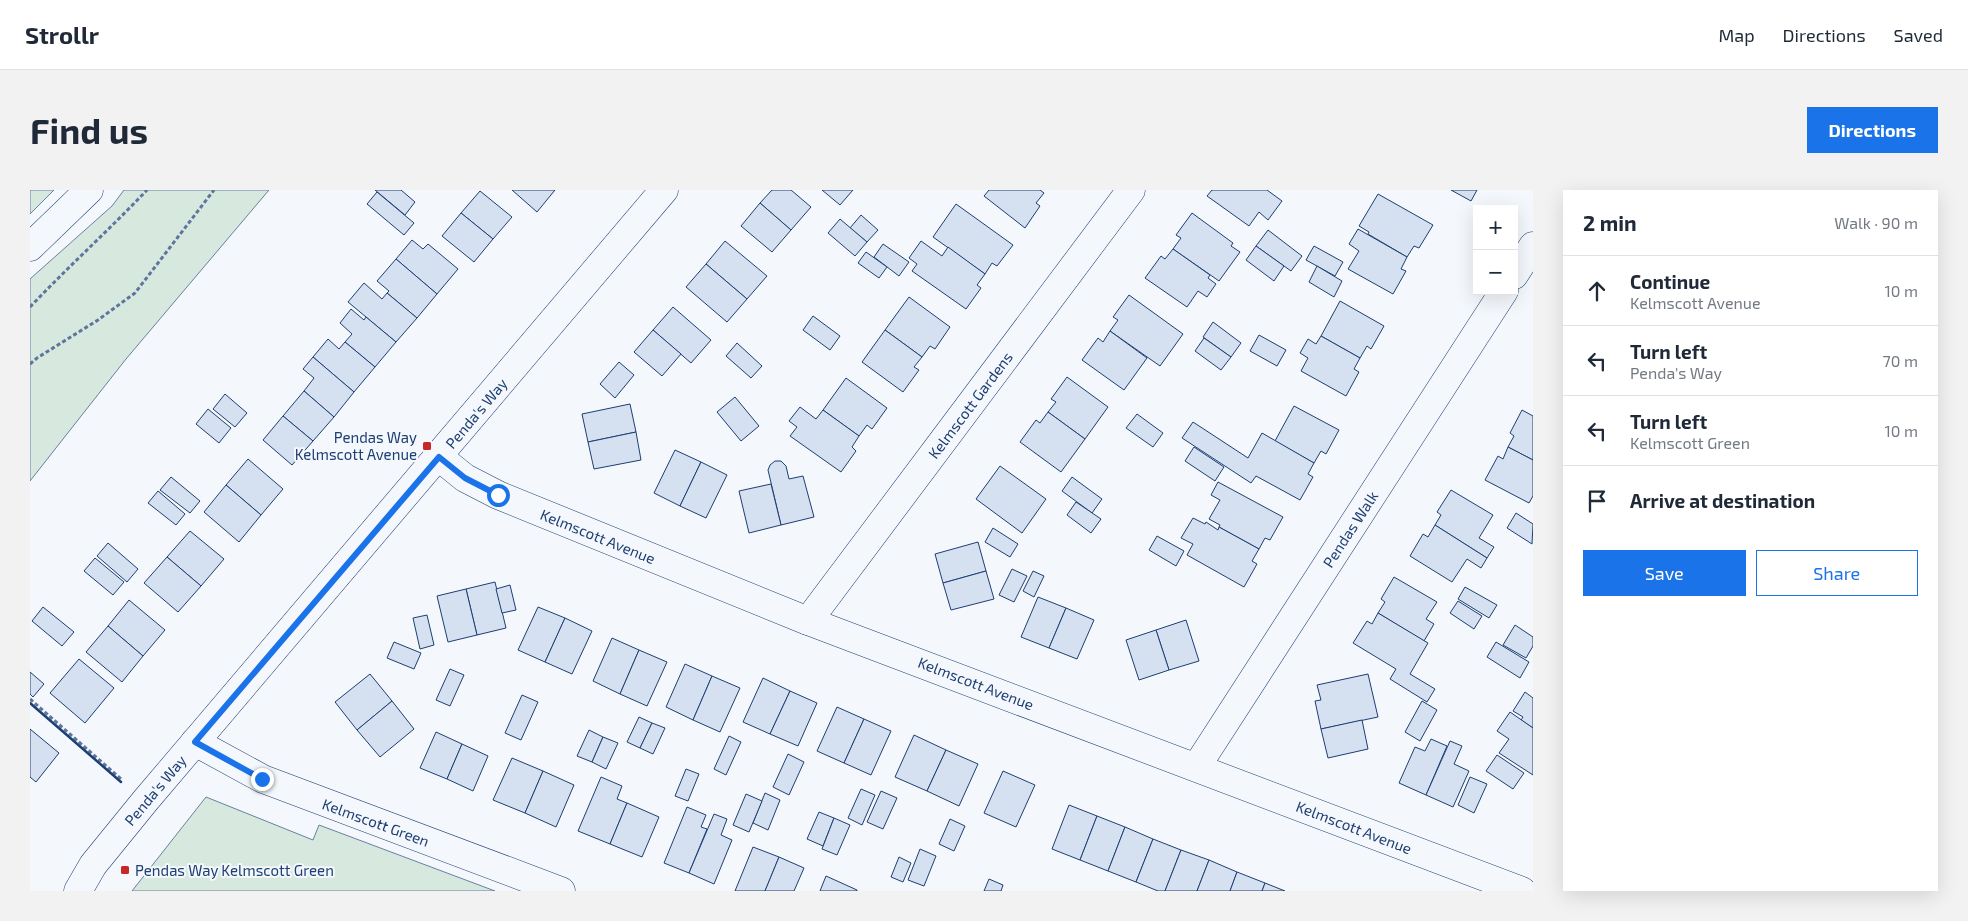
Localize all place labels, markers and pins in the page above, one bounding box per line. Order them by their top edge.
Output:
place label: Pendas Way Kelmscott Avenue [295,428,417,463]
marker: Pendas Way Kelmscott Avenue [421,440,433,452]
place label: Pendas Way Kelmscott Green [135,861,334,879]
marker: Pendas Way Kelmscott Green [119,864,131,876]

